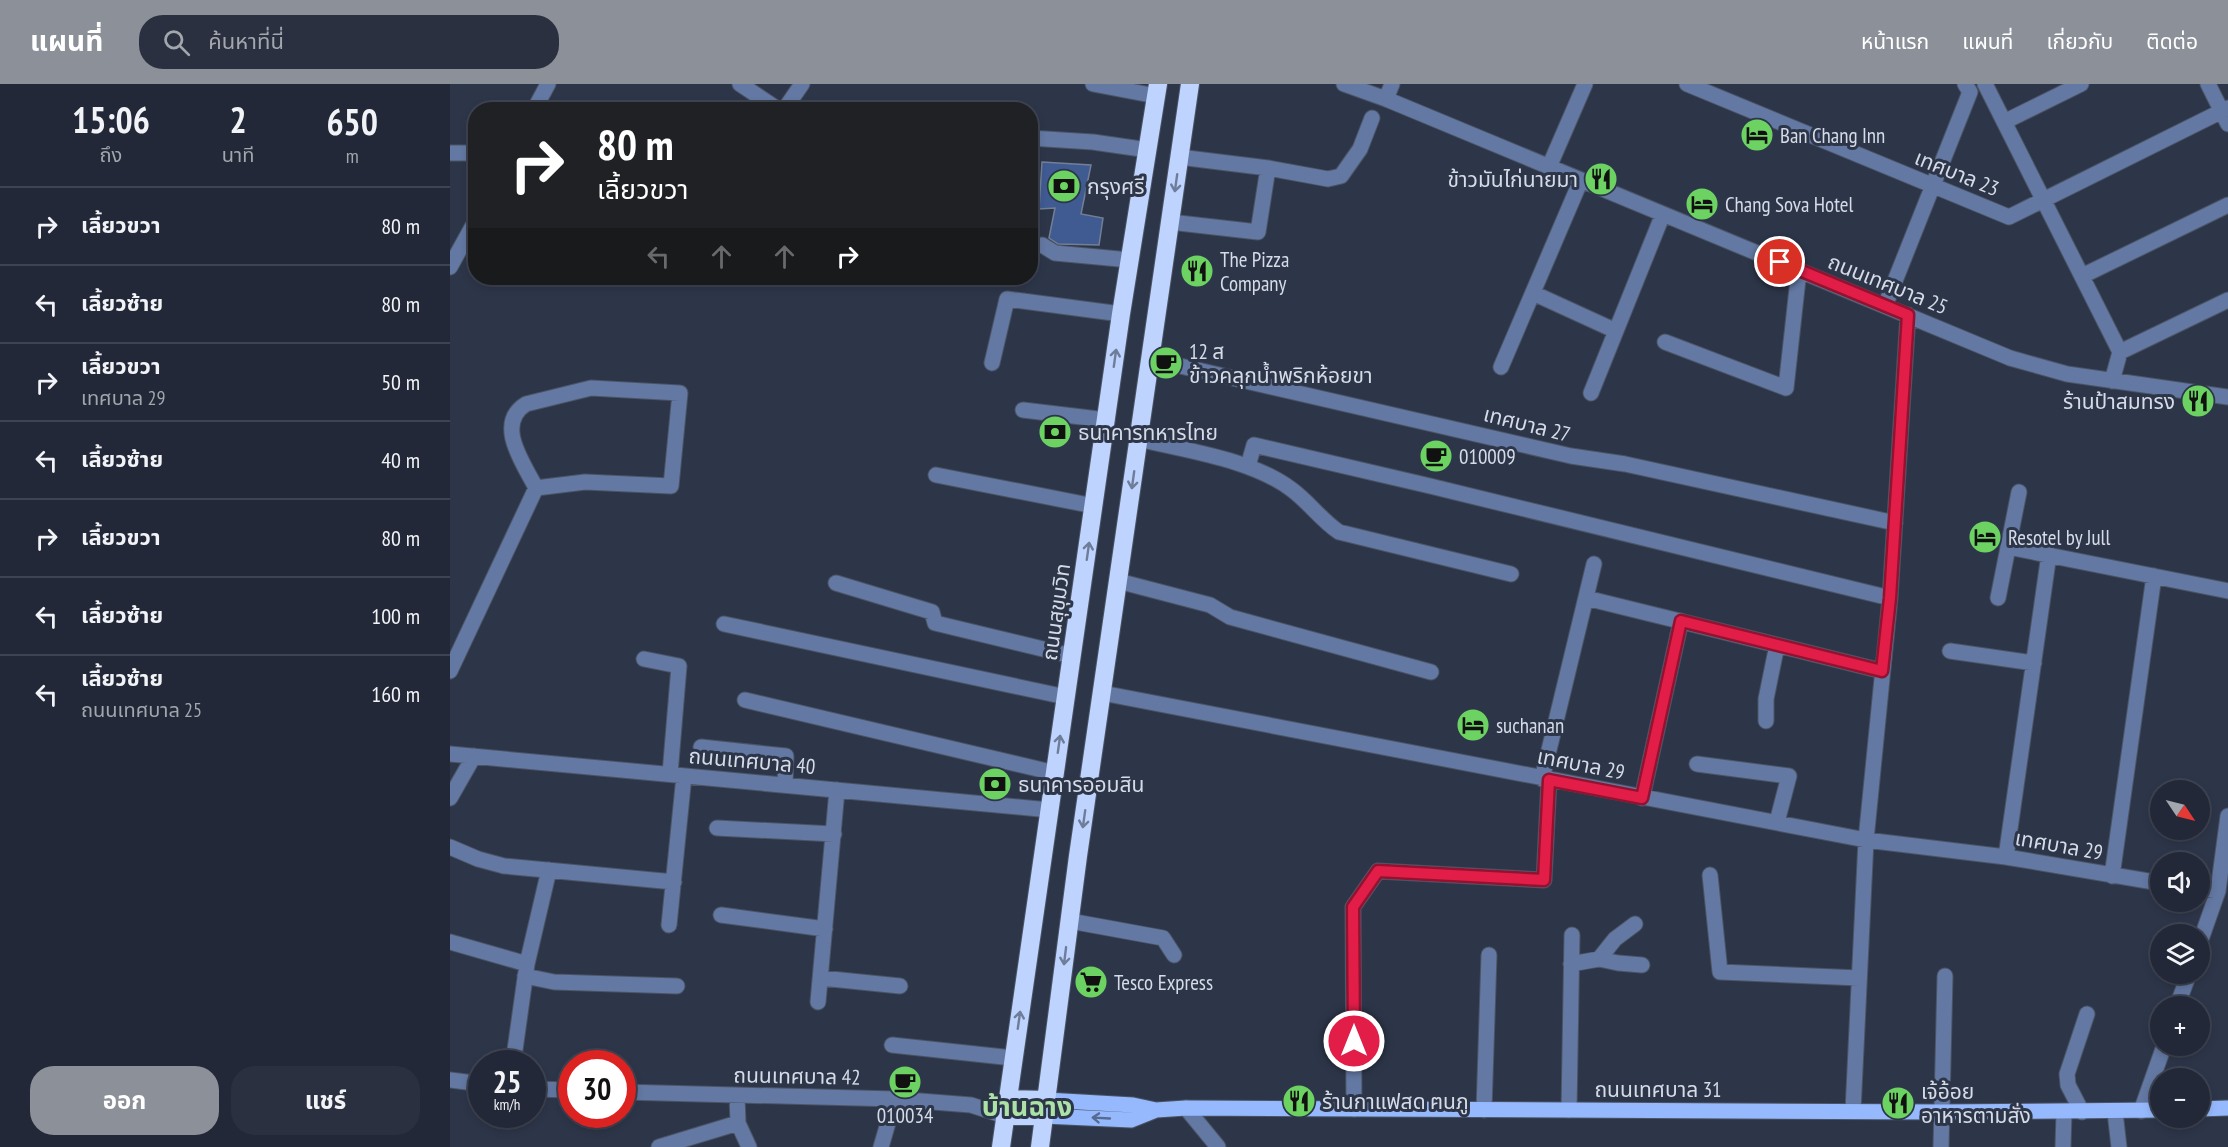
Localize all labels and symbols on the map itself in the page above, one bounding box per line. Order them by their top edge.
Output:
hotel icon: Ban Chang Inn [1739,117,1775,153]
place label: Ban Chang Inn [1780,122,1885,149]
street label: เทศบาล 23 [1911,144,2003,202]
restaurant icon: ข้าวมันไก่นายมา [1583,161,1619,197]
place label: ข้าวมันไก่นายมา [1448,166,1578,193]
bank icon: กรุงศรี [1046,168,1082,204]
place label: กรุงศรี [1087,173,1145,200]
one-way arrow [1170,173,1181,193]
hotel icon: Chang Sova Hotel [1684,186,1720,222]
place label: Chang Sova Hotel [1725,191,1853,218]
pin [1754,236,1805,287]
place label: The Pizza Company [1220,246,1289,297]
street label: ถนนเทศบาล 25 [1824,248,1952,320]
restaurant icon: The Pizza Company [1179,253,1215,289]
place label: 12 ส ข้าวคลุกน้ำพริกห้อยขา [1189,338,1373,389]
cafe icon: 12 ส ข้าวคลุกน้ำพริกห้อยขา [1148,345,1184,381]
one-way arrow [1110,349,1121,369]
restaurant icon: ร้านป้าสมทรง [2180,383,2216,419]
place label: ร้านป้าสมทรง [2063,388,2175,415]
street label: เทศบาล 27 [1481,400,1573,448]
bank icon: ธนาคารทหารไทย [1037,414,1073,450]
place label: ธนาคารทหารไทย [1078,419,1218,446]
cafe icon: 010009 [1418,438,1454,474]
place label: 010009 [1459,443,1516,470]
one-way arrow [1127,470,1138,490]
hotel icon: Resotel by Jull [1967,519,2003,555]
place label: Resotel by Jull [2008,524,2110,551]
one-way arrow [1082,542,1093,562]
street label: ถนนสุขุมวิท [1036,562,1076,662]
hotel icon: suchanan [1455,707,1491,743]
place label: suchanan [1496,712,1564,739]
one-way arrow [1054,735,1065,755]
street label: ถนนเทศบาล 40 [688,742,816,780]
street label: เทศบาล 29 [1535,742,1627,786]
bank icon: ธนาคารออมสิน [977,766,1013,802]
place label: ธนาคารออมสิน [1018,771,1144,798]
north arrow [2150,780,2210,840]
one-way arrow [1078,808,1089,828]
street label: เทศบาล 29 [2013,824,2105,866]
one-way arrow [1060,946,1071,965]
supermarket icon: Tesco Express [1073,964,1109,1000]
place label: Tesco Express [1114,969,1213,996]
position arrow [1322,1009,1386,1073]
one-way arrow [1013,1011,1024,1031]
speed limit sign: 30 [558,1050,636,1128]
street label: ถนนเทศบาล 42 [733,1061,861,1091]
cafe icon: 010034 [887,1064,923,1100]
street label: ถนนเทศบาล 31 [1594,1076,1722,1103]
place label: เจ้อ้อย อาหารตามสั่ง [1921,1078,2031,1129]
restaurant icon: ร้านกาแฟสด ฅนภู [1281,1083,1317,1119]
restaurant icon: เจ้อ้อย อาหารตามสั่ง [1880,1085,1916,1121]
place label: ร้านกาแฟสด ฅนภู [1322,1088,1469,1115]
district label: บ้านฉาง [982,1089,1072,1123]
place label: 010034 [877,1102,934,1129]
one-way arrow [1092,1113,1112,1124]

